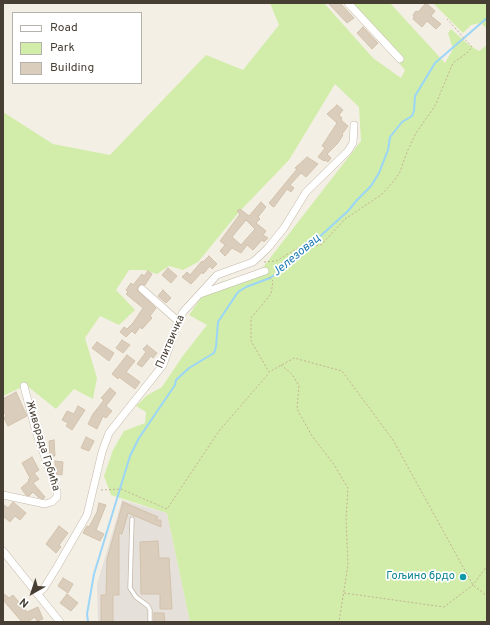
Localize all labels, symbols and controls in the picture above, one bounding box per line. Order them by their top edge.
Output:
legend [12,12,142,84]
text: Road [50,20,78,36]
text: Park [50,40,75,56]
text: Building [50,60,94,76]
water label: Јелезовац [270,232,324,280]
street label: Плитвичка [154,313,188,371]
street label: Живорада Грбића [22,399,62,493]
place label: Гољино брдо [386,570,455,584]
marker: Гољино брдо [458,572,468,582]
north arrow [12,573,52,613]
text: N [17,594,32,610]

